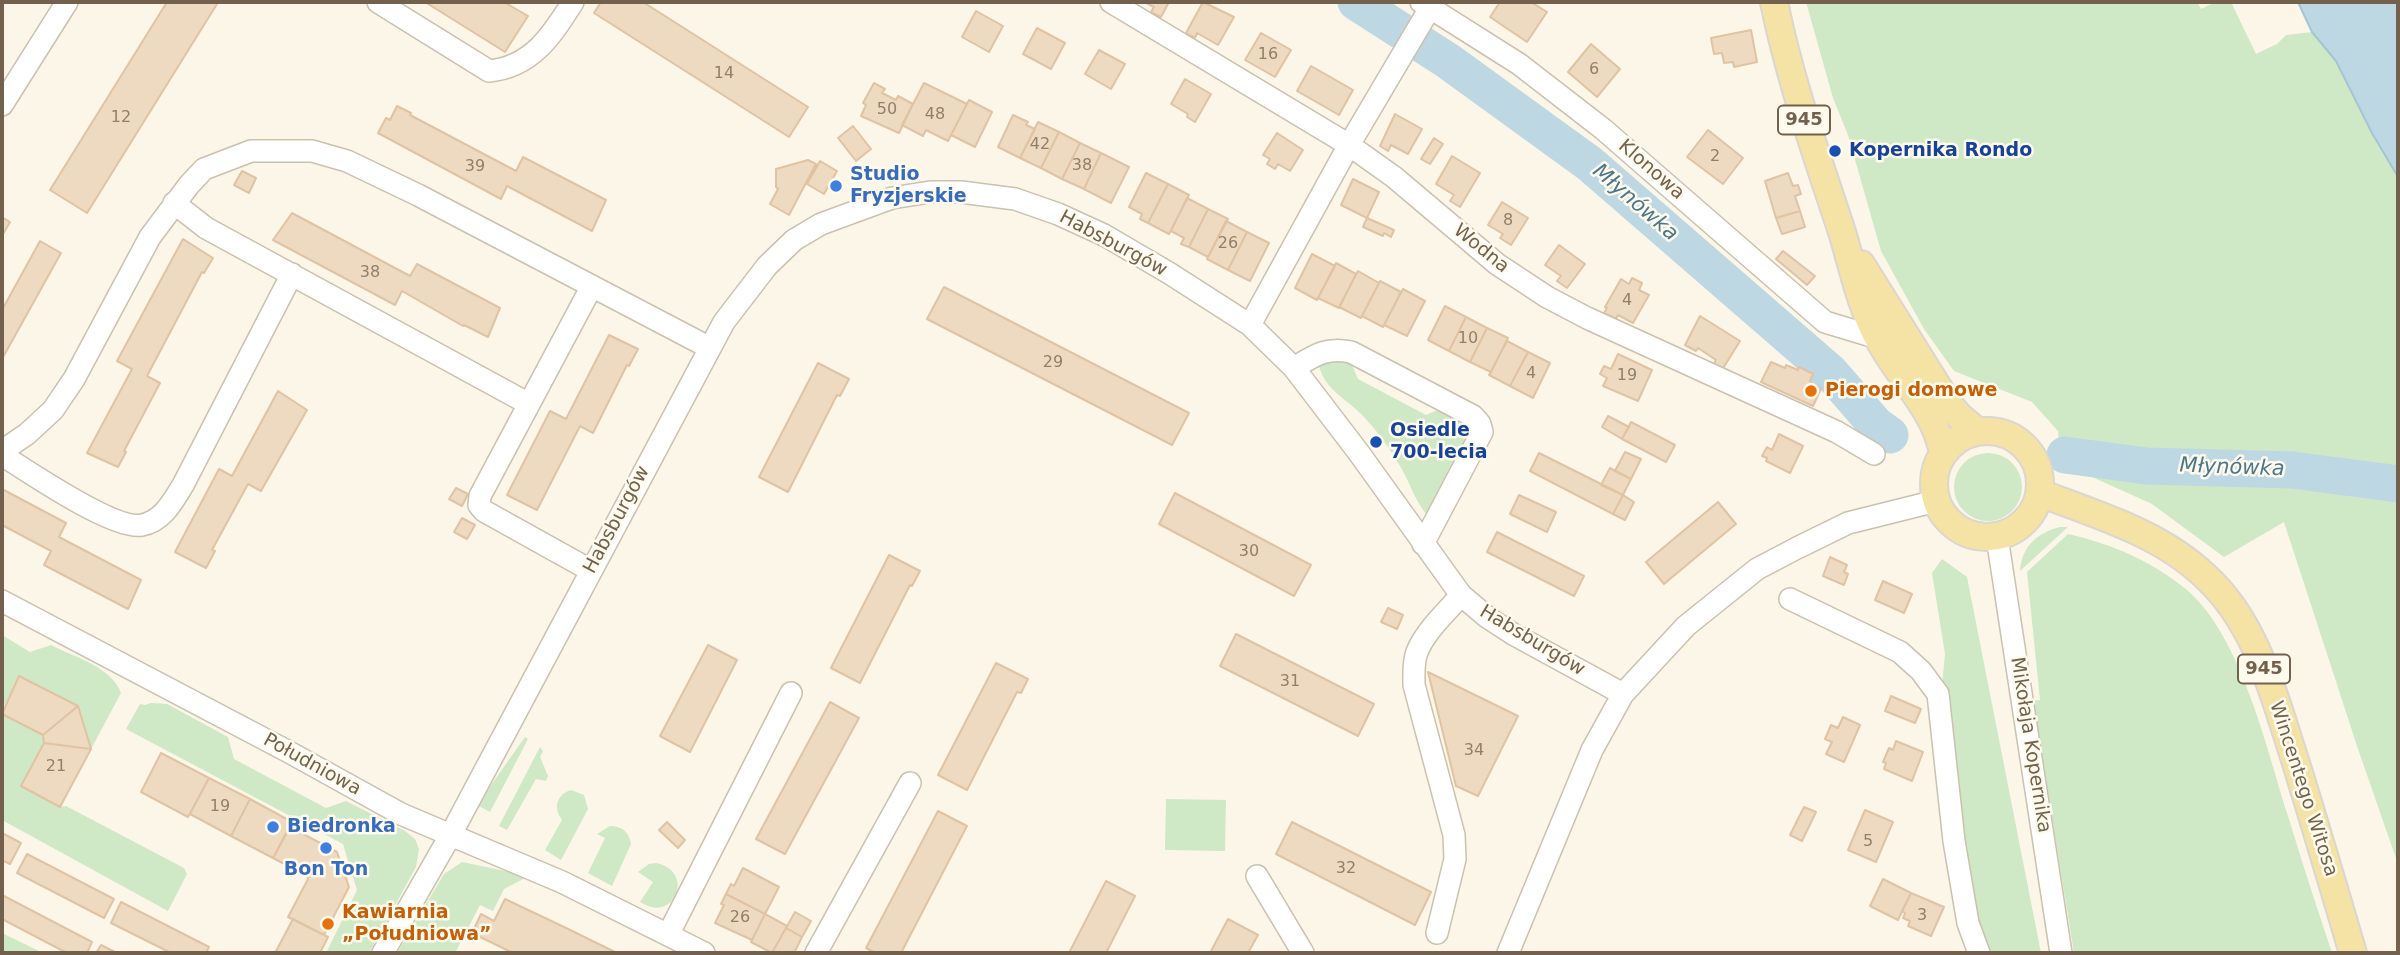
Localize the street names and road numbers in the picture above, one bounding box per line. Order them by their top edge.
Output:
road number: 945 [1778,106,1830,134]
street label: Klonowa [1613,135,1689,205]
street label: Habsburgów [1055,206,1171,282]
street label: Wodna [1449,220,1513,278]
street label: Habsburgów [579,462,655,578]
street label: Habsburgów [1475,601,1589,681]
road number: 945 [2238,654,2290,684]
street label: Mikołaja Kopernika [2005,655,2055,835]
street label: Wincentego Witosa [2264,698,2342,880]
street label: Południowa [259,729,365,801]

